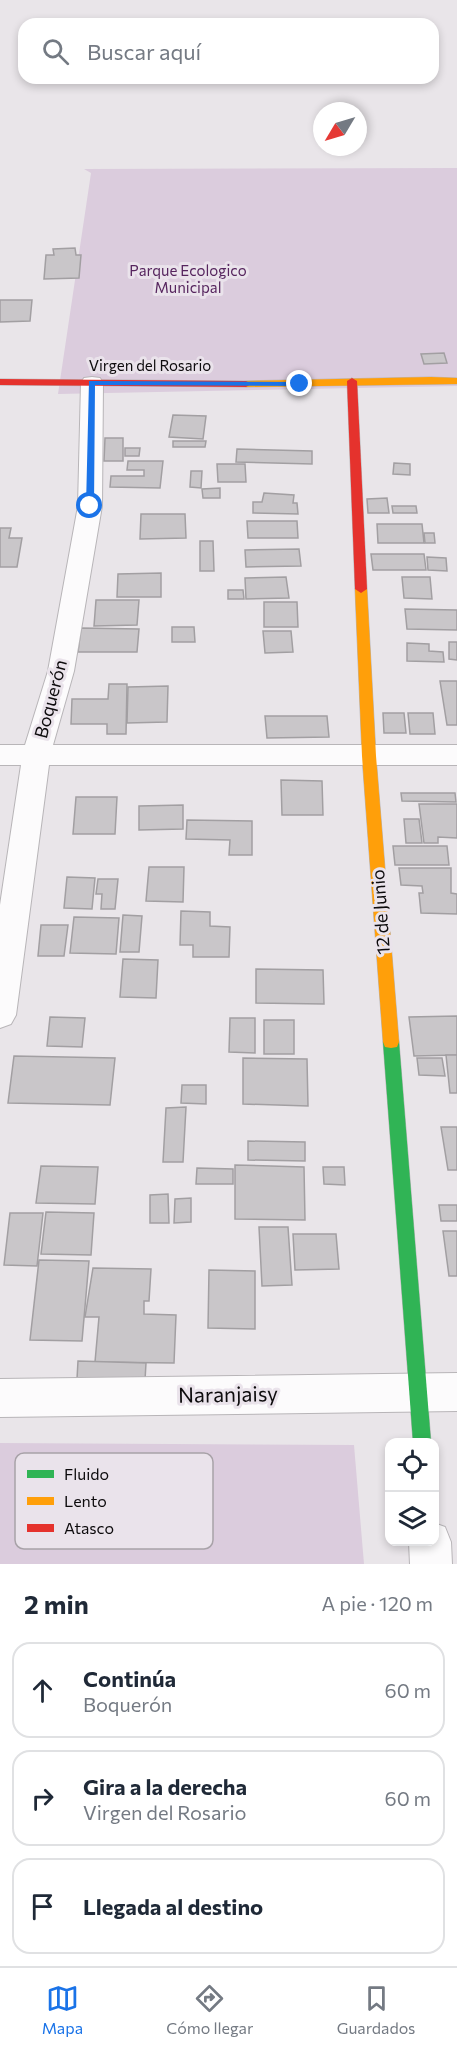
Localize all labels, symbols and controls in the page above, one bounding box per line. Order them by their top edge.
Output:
search box [18,18,439,84]
icon: search [39,35,72,68]
text: Buscar aquí [87,38,201,65]
north arrow [313,102,367,156]
park label: Parque Ecologico Municipal [129,261,247,296]
street label: Virgen del Rosario [89,356,211,374]
route end [286,370,312,396]
route start [76,492,102,518]
street label: Boquerón [29,657,71,740]
street label: 12 de Junio [366,869,394,955]
street label: Naranjaisy [178,1380,278,1407]
map controls [385,1438,439,1546]
button: locate [385,1438,439,1492]
legend [15,1453,213,1549]
text: Fluido [64,1464,109,1483]
text: Lento [64,1491,107,1510]
button: layers [385,1492,439,1546]
text: Atasco [64,1518,114,1537]
text: 2 min [24,1588,89,1619]
text: A pie · 120 m [322,1591,433,1615]
text: Continúa [83,1665,176,1692]
icon: ahead [26,1674,59,1707]
text: 60 m [385,1678,431,1702]
text: Boquerón [83,1692,172,1716]
text: Gira a la derecha [83,1773,247,1800]
icon: right [26,1782,59,1815]
text: 60 m [385,1786,431,1810]
text: Virgen del Rosario [83,1800,247,1824]
icon: arrive [26,1890,59,1923]
text: Llegada al destino [83,1893,263,1920]
tab: Mapa [42,1982,83,2037]
tab: Cómo llegar [166,1982,253,2037]
tab: Guardados [337,1982,415,2037]

